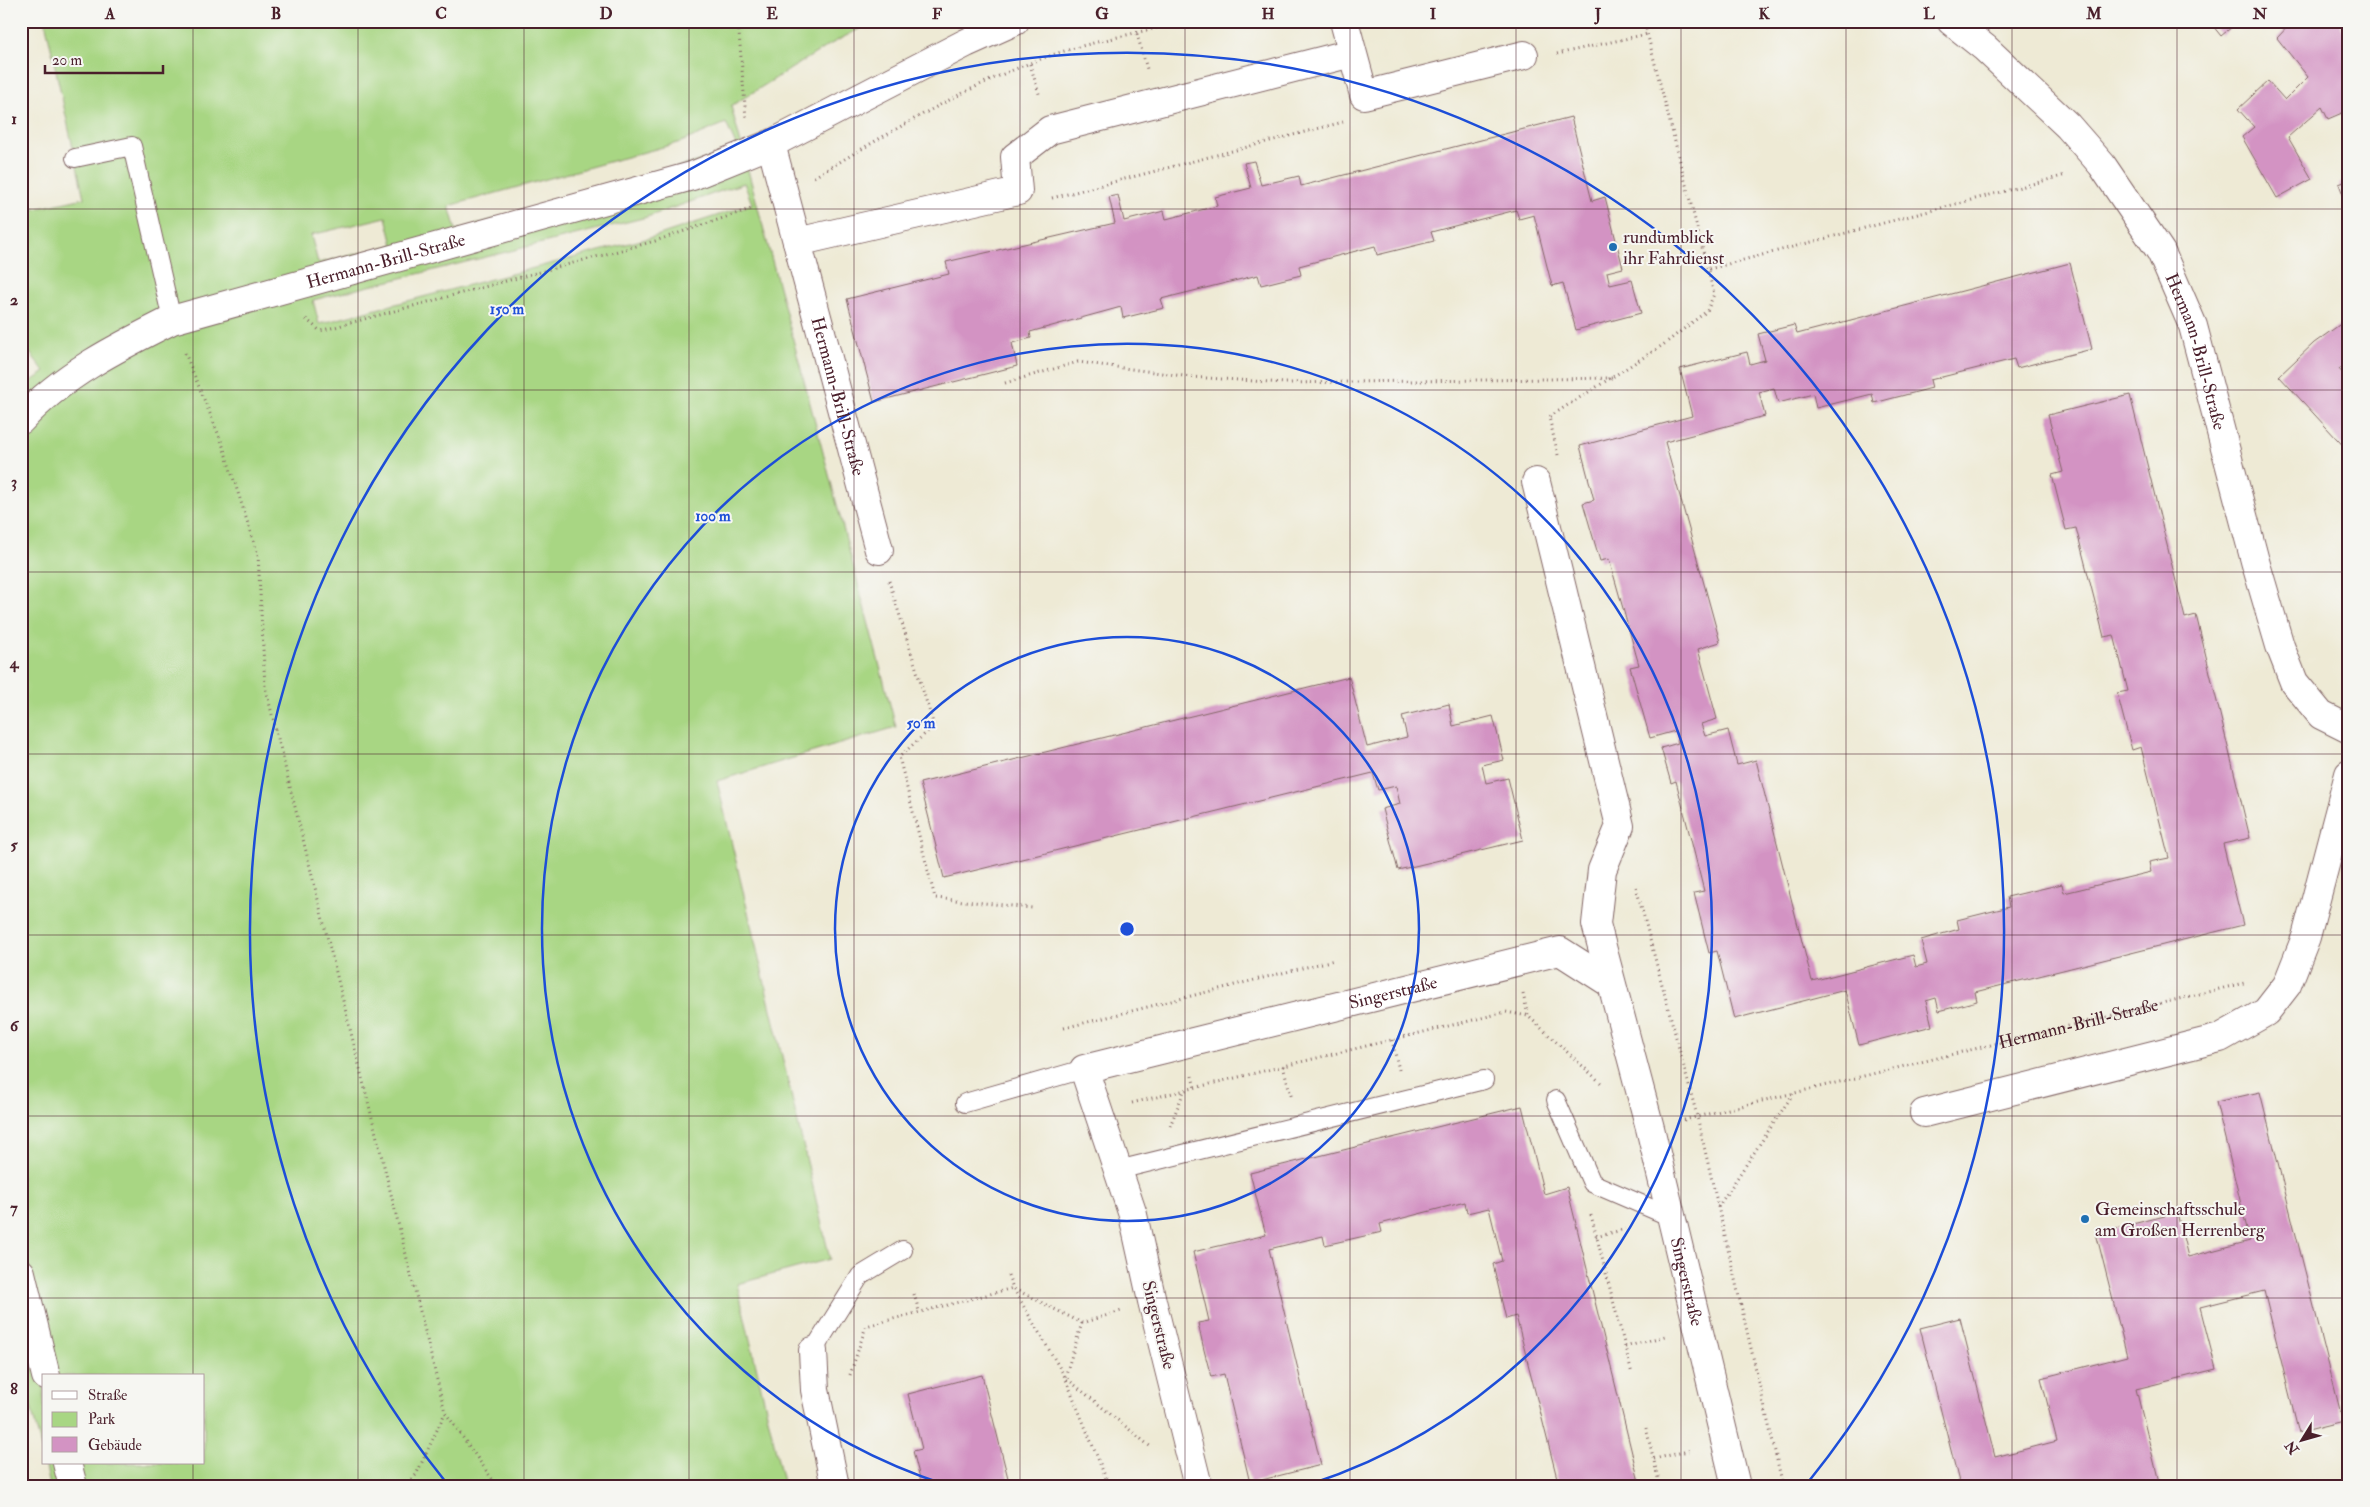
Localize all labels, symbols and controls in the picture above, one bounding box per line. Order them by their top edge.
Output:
text: A [104,4,116,24]
text: B [271,4,281,24]
text: C [435,4,447,24]
text: D [599,4,613,24]
text: E [766,4,778,24]
text: F [932,4,942,24]
text: G [1095,4,1109,24]
text: H [1261,4,1275,24]
text: I [1430,4,1437,24]
text: J [1594,4,1602,25]
text: K [1758,4,1770,24]
text: L [1923,4,1935,24]
text: M [2085,4,2102,24]
text: N [2252,4,2268,24]
scale bar [45,42,162,74]
text: 20 m [52,51,82,70]
text: 1 [11,109,17,129]
place label: rundumblick ihr Fahrdienst [1623,226,1725,270]
street label: Hermann-Brill-Straße [304,228,468,294]
marker: rundumblick ihr Fahrdienst [1607,241,1619,253]
street label: Hermann-Brill-Straße [2160,270,2231,433]
text: 2 [10,290,18,310]
text: 150 m [490,300,524,319]
street label: Hermann-Brill-Straße [805,314,870,479]
text: 3 [11,472,17,492]
text: 100 m [695,507,731,526]
text: 4 [9,653,20,673]
text: 50 m [907,714,936,733]
text: 5 [10,835,18,855]
centre of rings [1118,920,1136,938]
street label: Singerstraße [1346,971,1440,1015]
street label: Hermann-Brill-Straße [1996,993,2161,1055]
text: 6 [10,1016,20,1036]
text: 7 [10,1198,18,1218]
place label: Gemeinschaftsschule am Großen Herrenberg [2095,1198,2266,1242]
marker: Gemeinschaftsschule am Großen Herrenberg [2079,1213,2091,1225]
street label: Singerstraße [1665,1235,1708,1329]
street label: Singerstraße [1136,1278,1181,1372]
legend [42,1374,205,1464]
text: 8 [10,1379,18,1399]
text: Straße [88,1386,127,1405]
text: Park [88,1410,115,1429]
north arrow [2278,1414,2328,1464]
text: Gebäude [88,1436,142,1455]
text: N [2281,1437,2303,1458]

